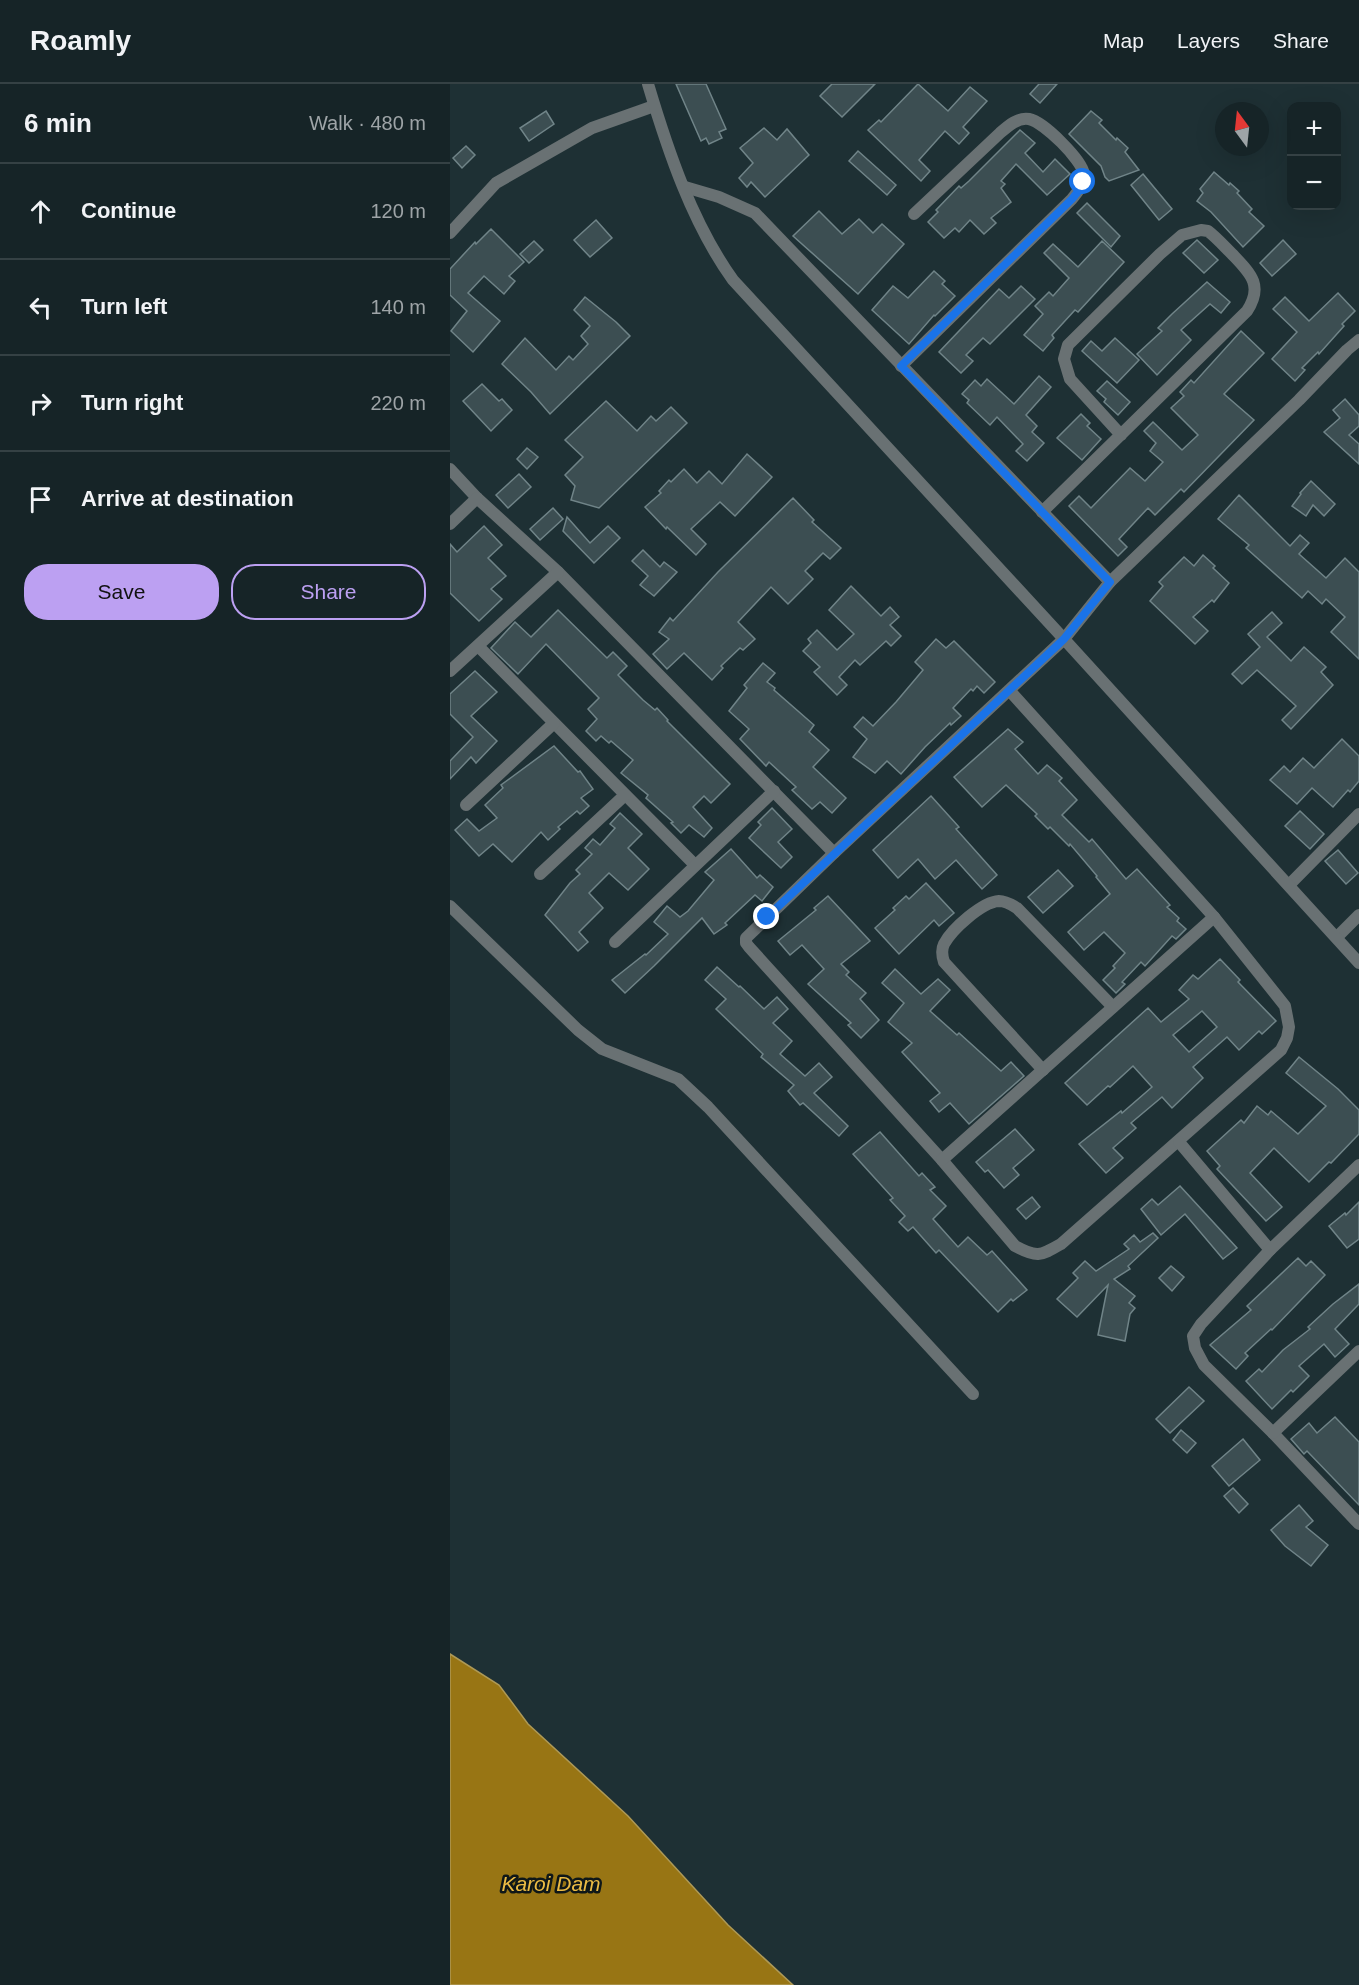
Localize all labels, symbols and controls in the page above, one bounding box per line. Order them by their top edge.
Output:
text: Roamly [30,25,131,56]
text: Map [1103,29,1144,52]
text: Layers [1177,29,1240,52]
text: Share [1273,29,1329,52]
north arrow [1215,102,1269,156]
map controls [1287,102,1341,210]
button: + [1287,102,1341,156]
text: 6 min [24,108,92,138]
text: Walk · 480 m [309,112,426,134]
button: − [1287,156,1341,210]
route start [1069,168,1095,194]
icon: ahead [24,195,57,228]
text: Continue [81,198,176,223]
text: 120 m [370,200,426,222]
icon: left [24,291,57,324]
text: Turn left [81,294,167,319]
text: 140 m [370,296,426,318]
icon: right [24,387,57,420]
text: Turn right [81,390,183,415]
text: 220 m [370,392,426,414]
icon: arrive [24,483,57,516]
text: Arrive at destination [81,486,294,511]
button: Save [24,564,219,620]
button: Share [231,564,426,620]
route end [753,903,779,929]
water label: Karoi Dam [501,1872,601,1895]

